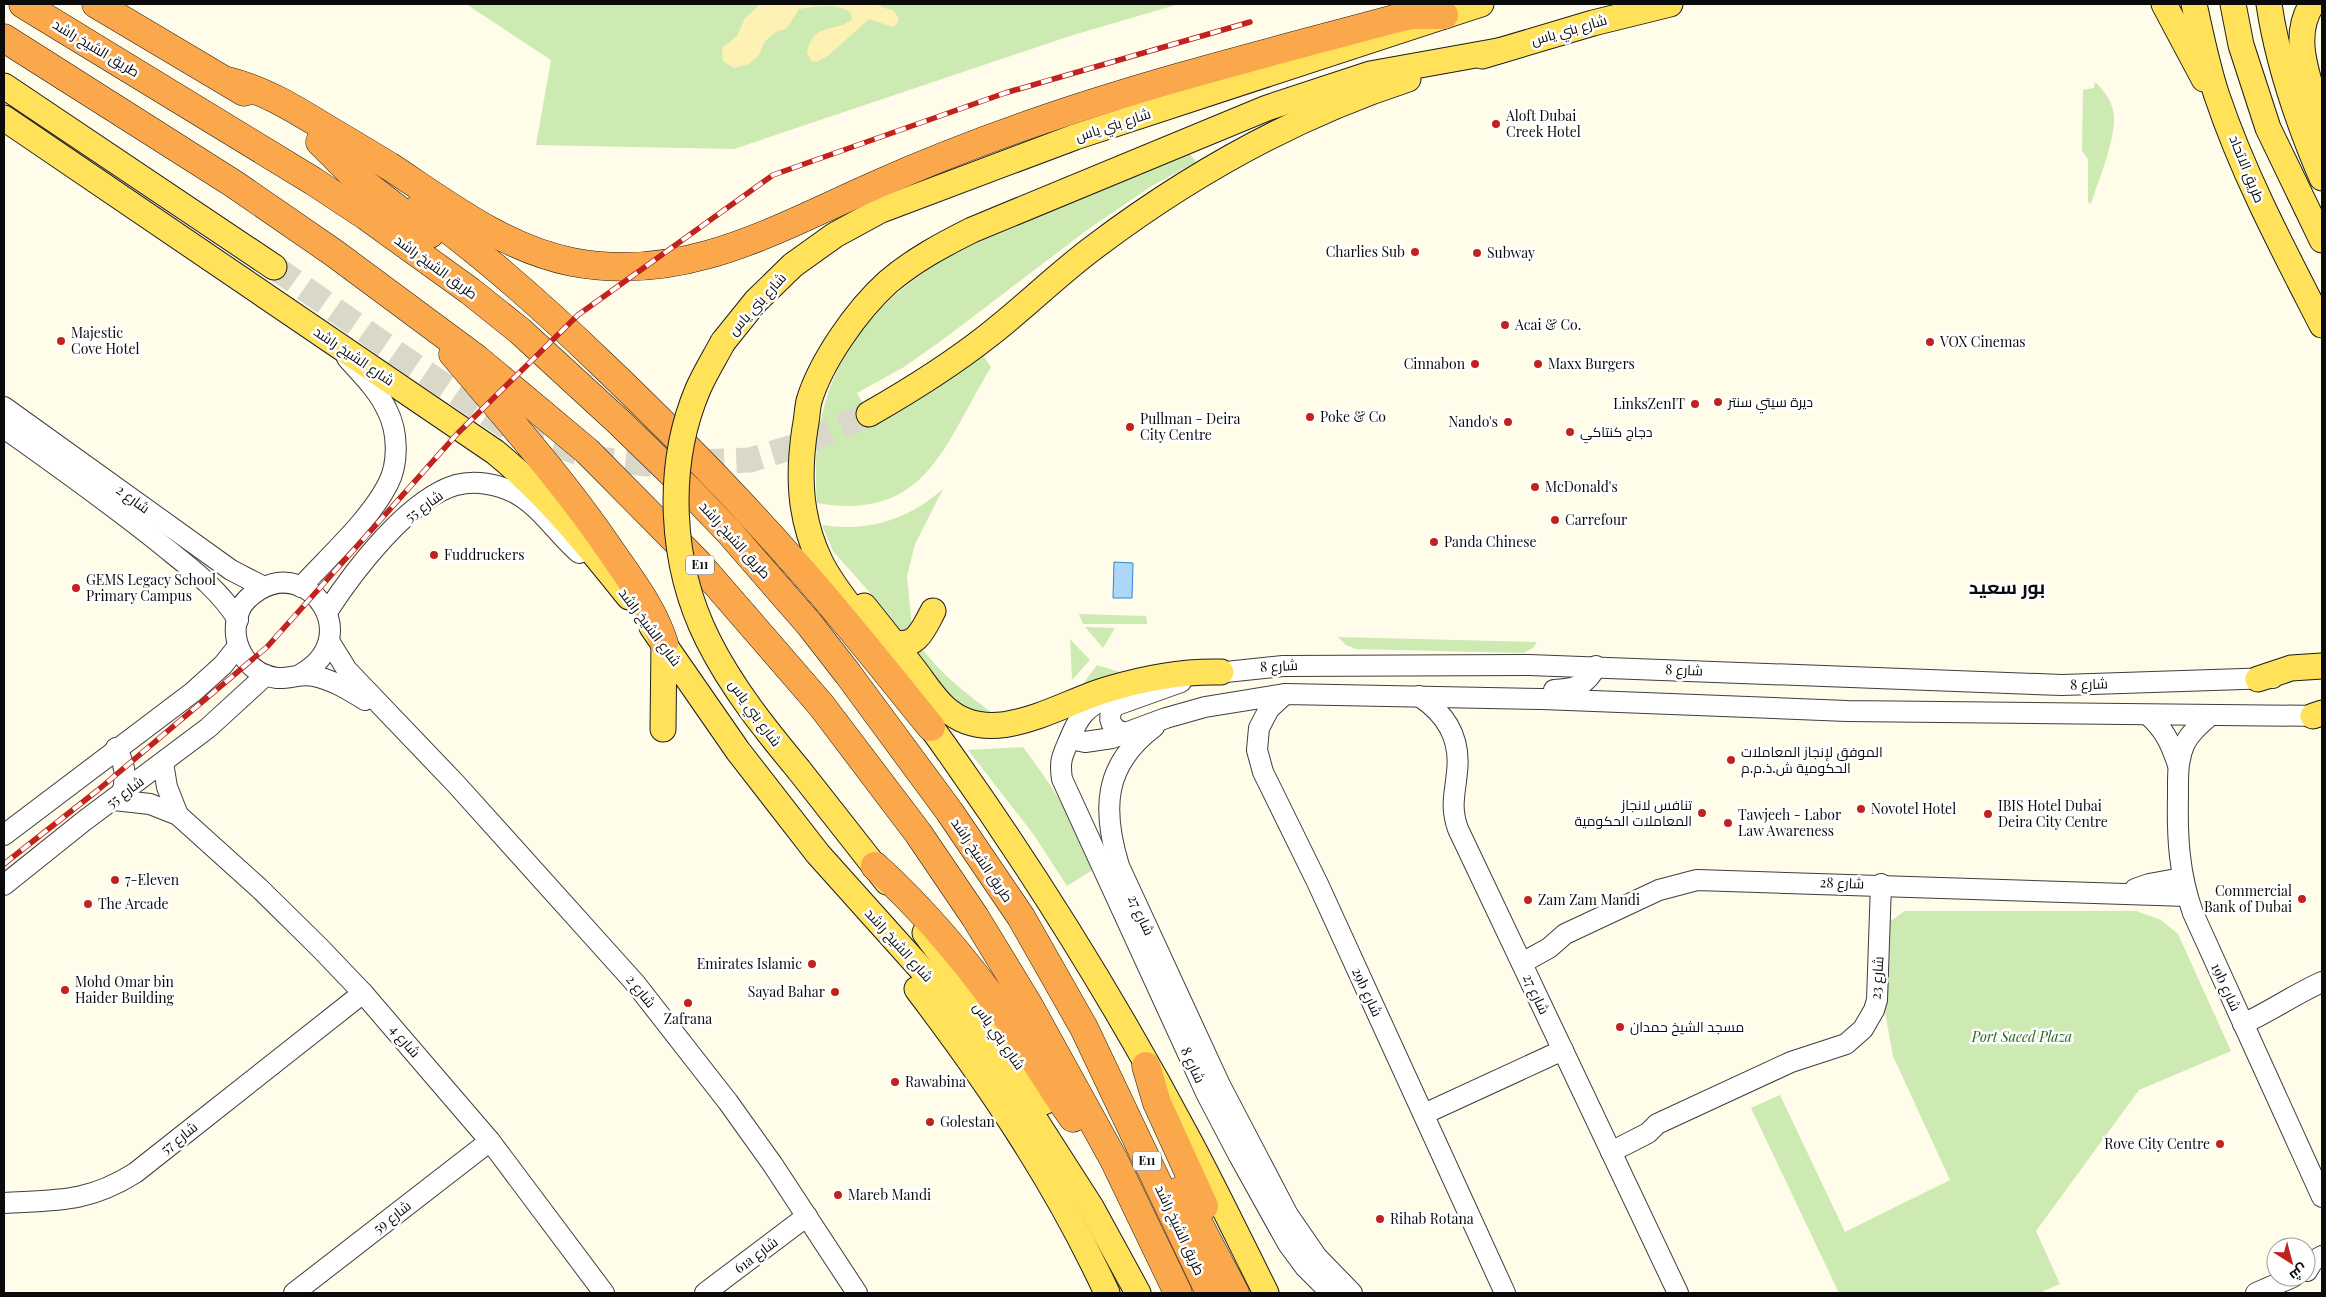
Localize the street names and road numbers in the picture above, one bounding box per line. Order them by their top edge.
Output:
street label: شارع بني ياس [1529,10,1610,52]
street label: طريق الشيخ راشد [49,14,143,81]
street label: شارع بني ياس [1073,103,1154,148]
street label: طريق الاتحاد [2225,132,2270,205]
street label: طريق الشيخ راشد [391,230,482,303]
street label: شارع بني ياس [723,268,792,341]
street label: شارع الشيخ راشد [310,322,398,390]
street label: شارع 2 [113,480,154,517]
street label: شارع 55 [401,485,446,526]
street label: طريق الشيخ راشد [696,497,775,582]
road number: E11 [686,556,714,574]
street label: شارع الشيخ راشد [615,584,686,670]
street label: شارع 8 [1260,655,1298,676]
street label: شارع 8 [1665,659,1703,680]
street label: شارع 8 [2070,673,2108,694]
street label: شارع بني ياس [722,675,786,752]
street label: شارع 55 [102,771,147,812]
street label: طريق الشيخ راشد [947,814,1018,906]
street label: شارع 28 [1819,872,1865,893]
street label: شارع 27 [1124,891,1159,938]
street label: شارع الشيخ راشد [861,904,938,986]
street label: شارع 23 [1866,956,1888,1000]
street label: 19b شارع [2207,960,2246,1014]
street label: 29b شارع [1348,964,1387,1020]
street label: شارع 2 [622,970,661,1011]
street label: شارع 27 [1519,970,1554,1017]
street label: شارع بني ياس [967,998,1030,1075]
street label: شارع 4 [386,1020,425,1061]
street label: شارع 8 [1177,1044,1210,1086]
street label: شارع 57 [156,1117,201,1158]
road number: E11 [1133,1152,1161,1170]
street label: طريق الشيخ راشد [1151,1181,1210,1278]
street label: شارع 59 [369,1196,415,1237]
street label: 61a شارع [730,1232,781,1277]

